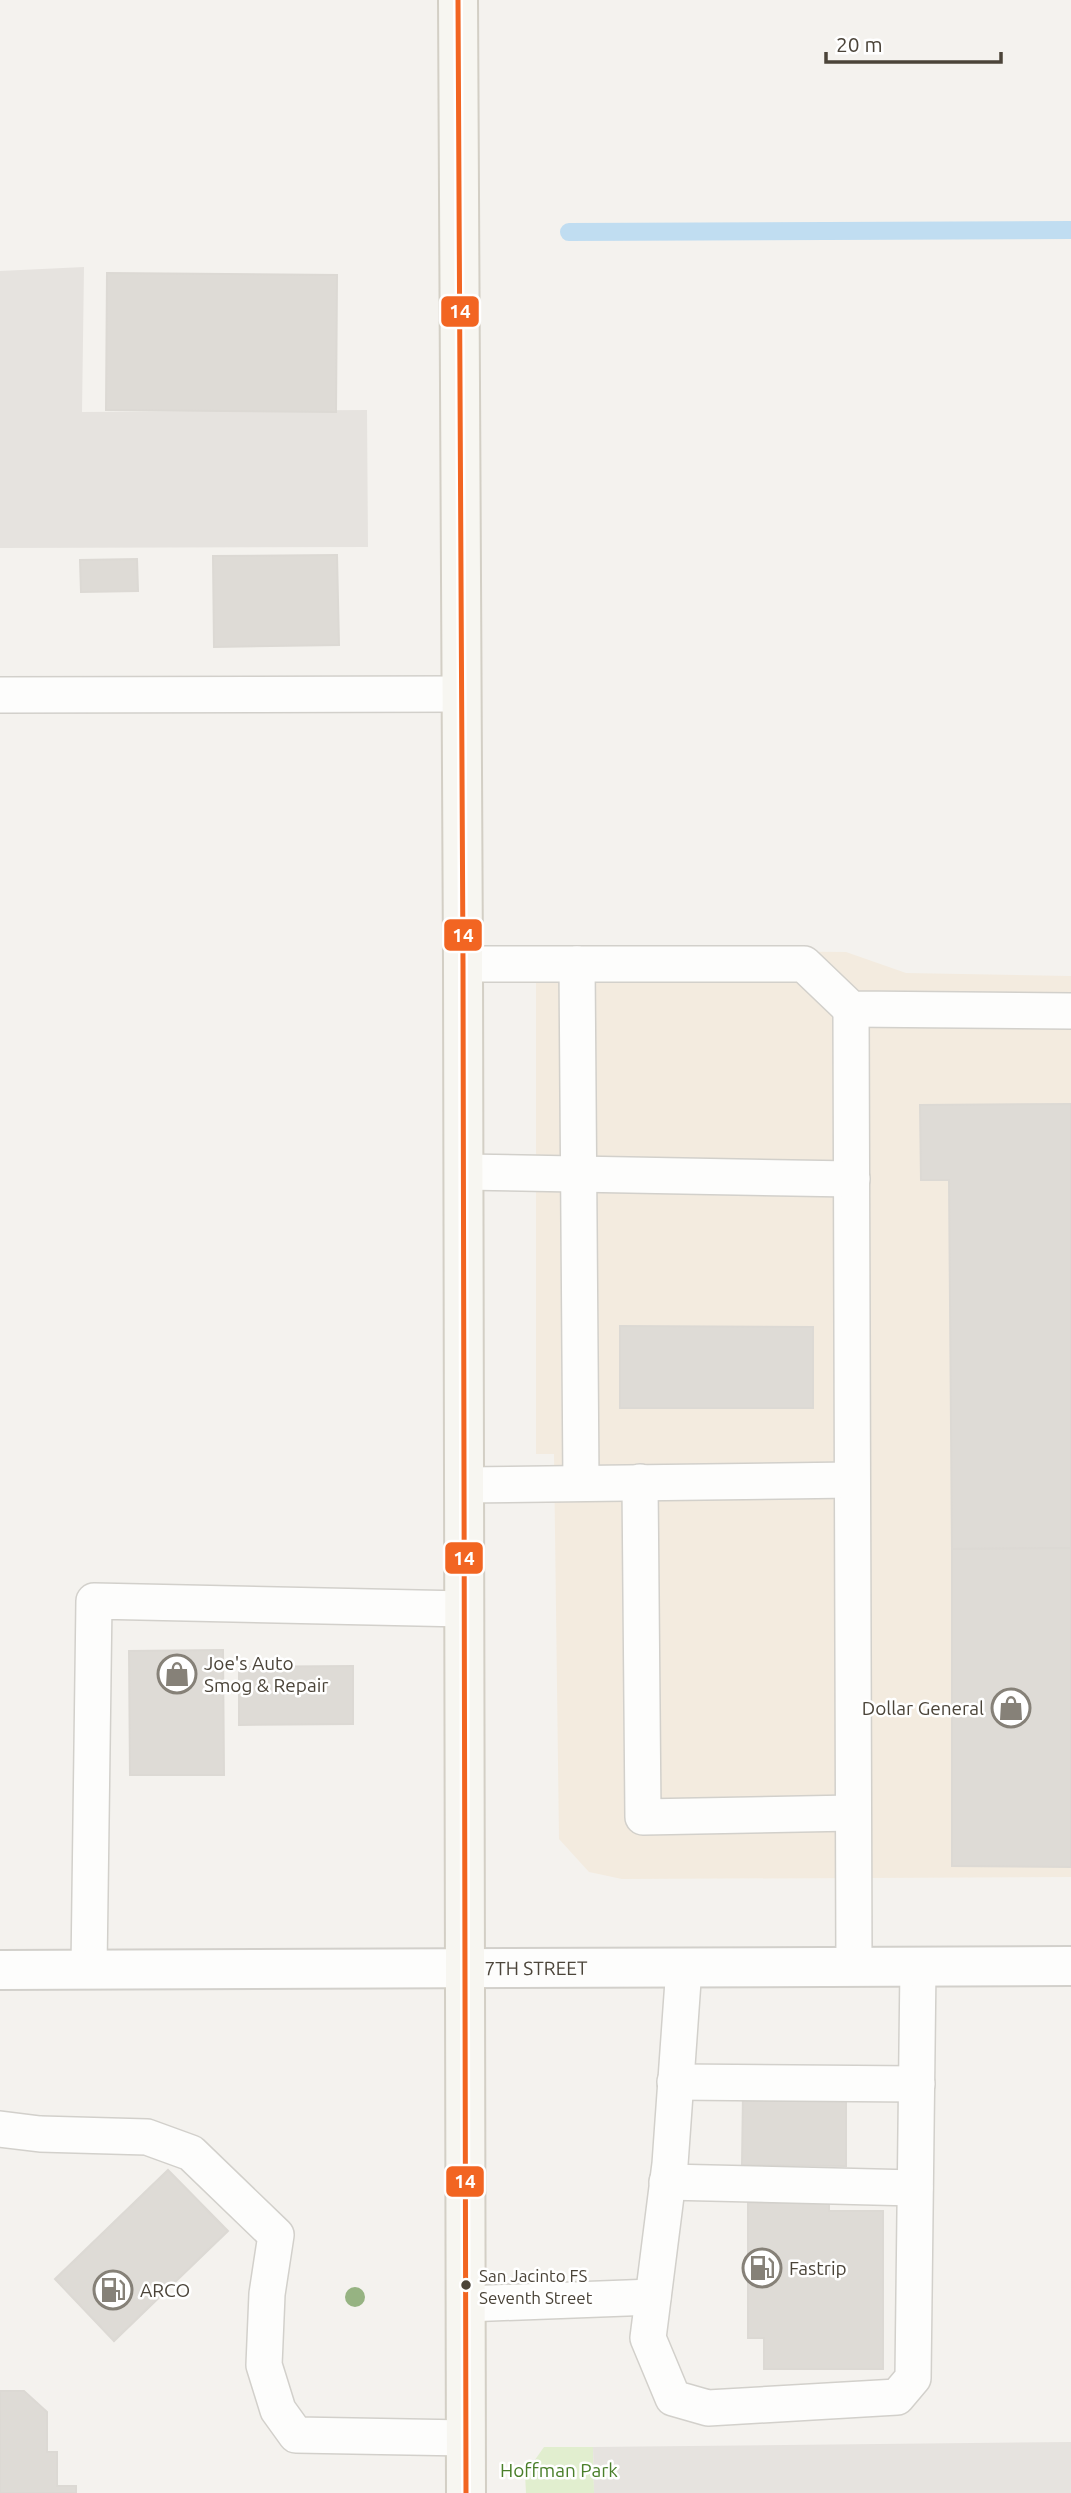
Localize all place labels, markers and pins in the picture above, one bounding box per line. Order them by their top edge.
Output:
place label: Joe's Auto Smog & Repair [204,1652,329,1696]
shop icon: Joe's Auto Smog & Repair [156,1653,198,1695]
shop icon: Dollar General [990,1687,1032,1729]
place label: Dollar General [862,1697,984,1719]
fuel station icon: Fastrip [741,2247,783,2289]
place label: Fastrip [789,2257,847,2279]
place label: San Jacinto FS Seventh Street [479,2266,593,2307]
fuel station icon: ARCO [92,2269,134,2311]
marker: San Jacinto FS Seventh Street [459,2278,473,2292]
place label: ARCO [140,2279,190,2301]

